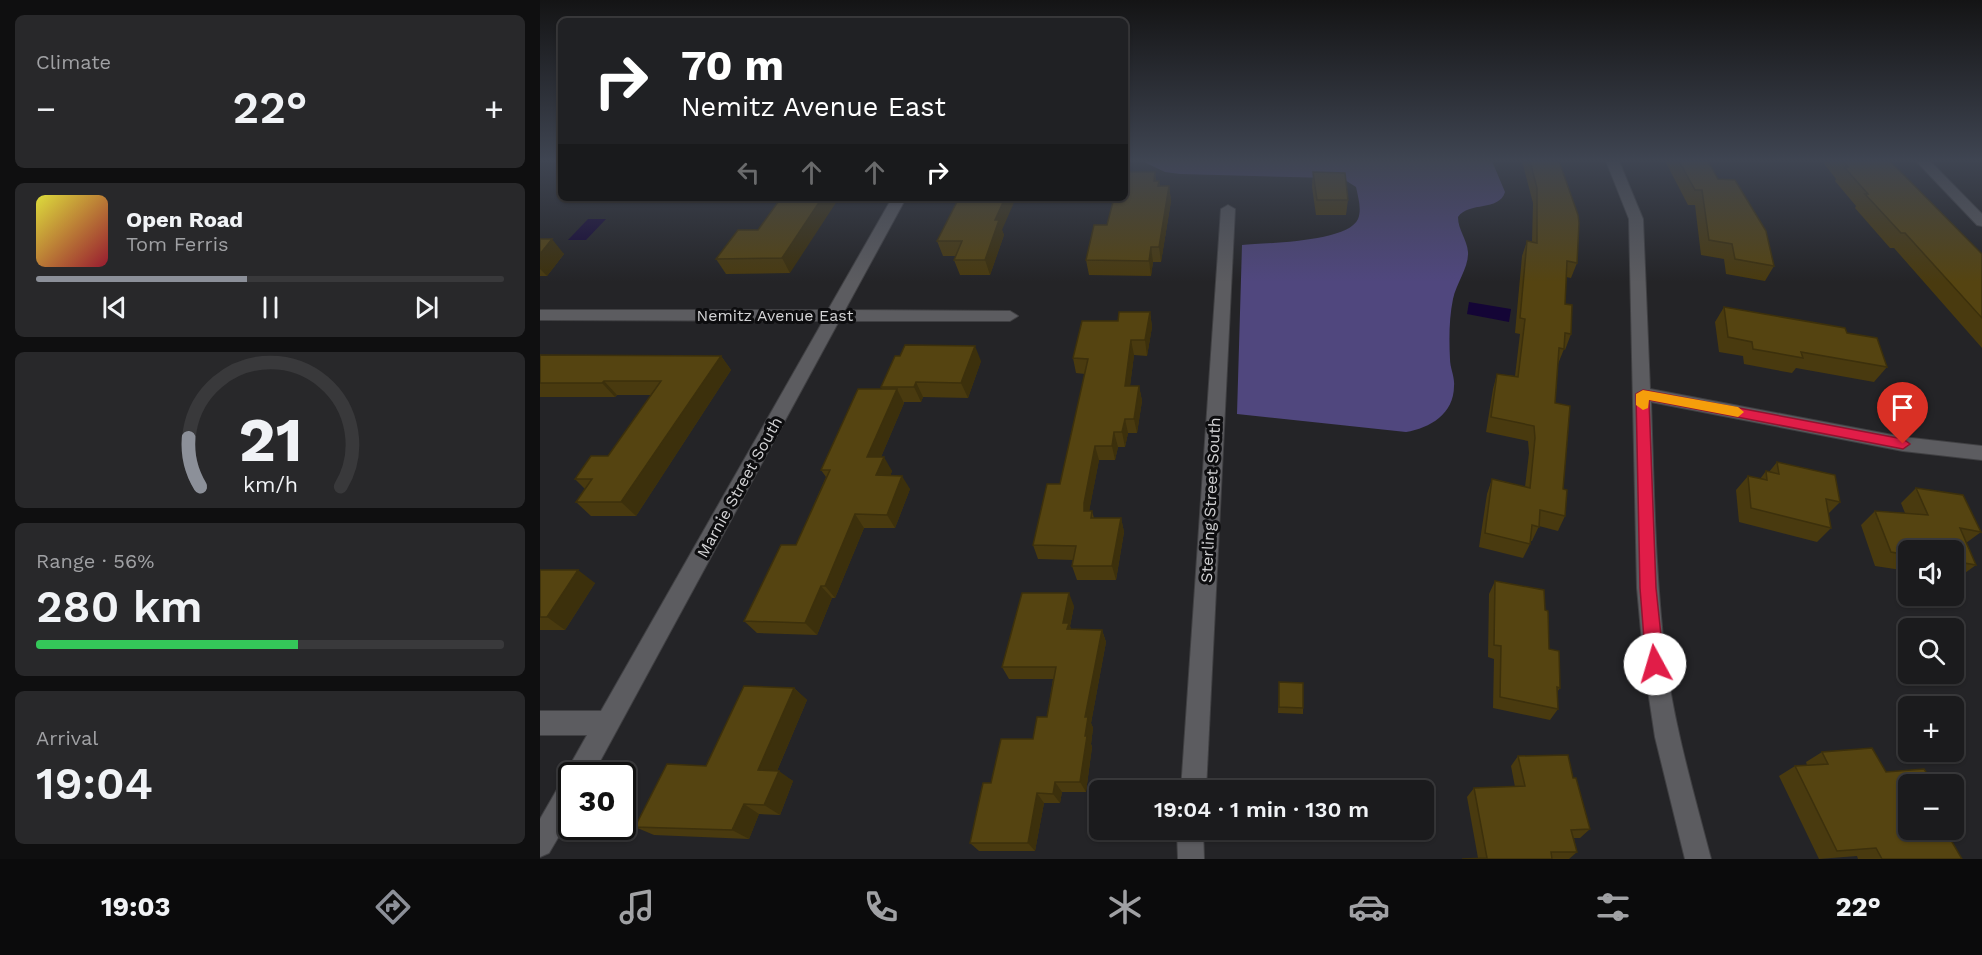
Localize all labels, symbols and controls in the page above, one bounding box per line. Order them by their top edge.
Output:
text: 70 m [681,41,784,90]
icon: right [582,42,660,120]
text: Climate [36,50,111,74]
text: 22° [233,81,307,134]
text: − [36,89,56,128]
text: + [484,89,504,128]
text: Nemitz Avenue East [681,91,946,123]
icon: left [732,156,765,189]
icon: ahead [795,156,828,189]
icon: ahead [858,156,891,189]
icon: right [921,156,954,189]
text: Open Road [126,207,243,232]
text: Tom Ferris [126,232,229,256]
icon: previous [98,291,131,324]
icon: pause [254,291,287,324]
icon: next [410,291,443,324]
street label: Nemitz Avenue East [697,306,854,325]
pin [1877,382,1928,444]
icon: arrive [1886,391,1919,424]
text: 21 [238,403,302,476]
street label: Marnie Street South [693,414,786,561]
street label: Sterling Street South [1197,417,1224,583]
text: km/h [242,472,298,497]
map controls [1898,540,1964,840]
button: sound [1898,540,1964,606]
text: Range · 56% [36,549,154,573]
text: 280 km [36,580,203,633]
button: search [1898,618,1964,684]
position arrow [1623,632,1687,696]
button: + [1898,696,1964,762]
text: Arrival [36,726,98,750]
text: 19:04 [36,757,153,810]
speed limit sign: 30 [558,762,636,840]
button: − [1898,774,1964,840]
text: 19:04 · 1 min · 130 m [1154,797,1369,822]
icon: directions [372,886,414,928]
icon: music [616,886,658,928]
icon: phone [860,886,902,928]
icon: climate [1104,886,1146,928]
icon: car [1348,886,1390,928]
icon: filters [1592,886,1634,928]
text: 19:03 [101,891,171,923]
text: 22° [1835,891,1881,923]

